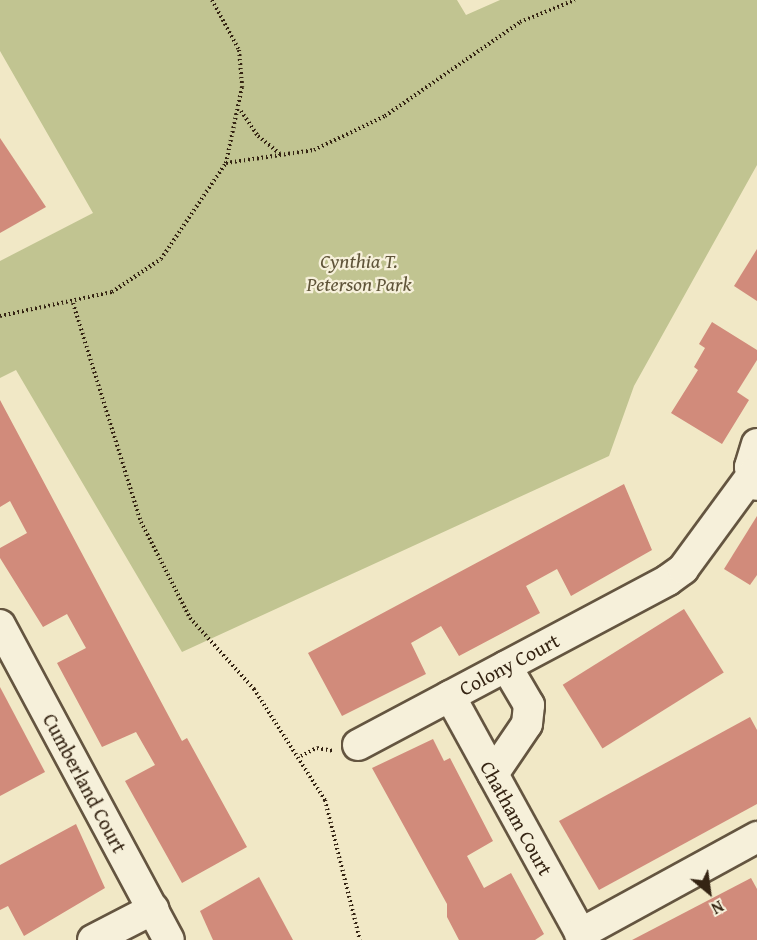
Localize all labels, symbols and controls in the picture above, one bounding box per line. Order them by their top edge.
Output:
park label: Cynthia T. Peterson Park [306,249,412,296]
street label: Colony Court [455,628,563,700]
street label: Cumberland Court [38,709,132,857]
street label: Chatham Court [476,757,558,879]
north arrow [679,862,739,922]
text: N [707,895,728,921]

